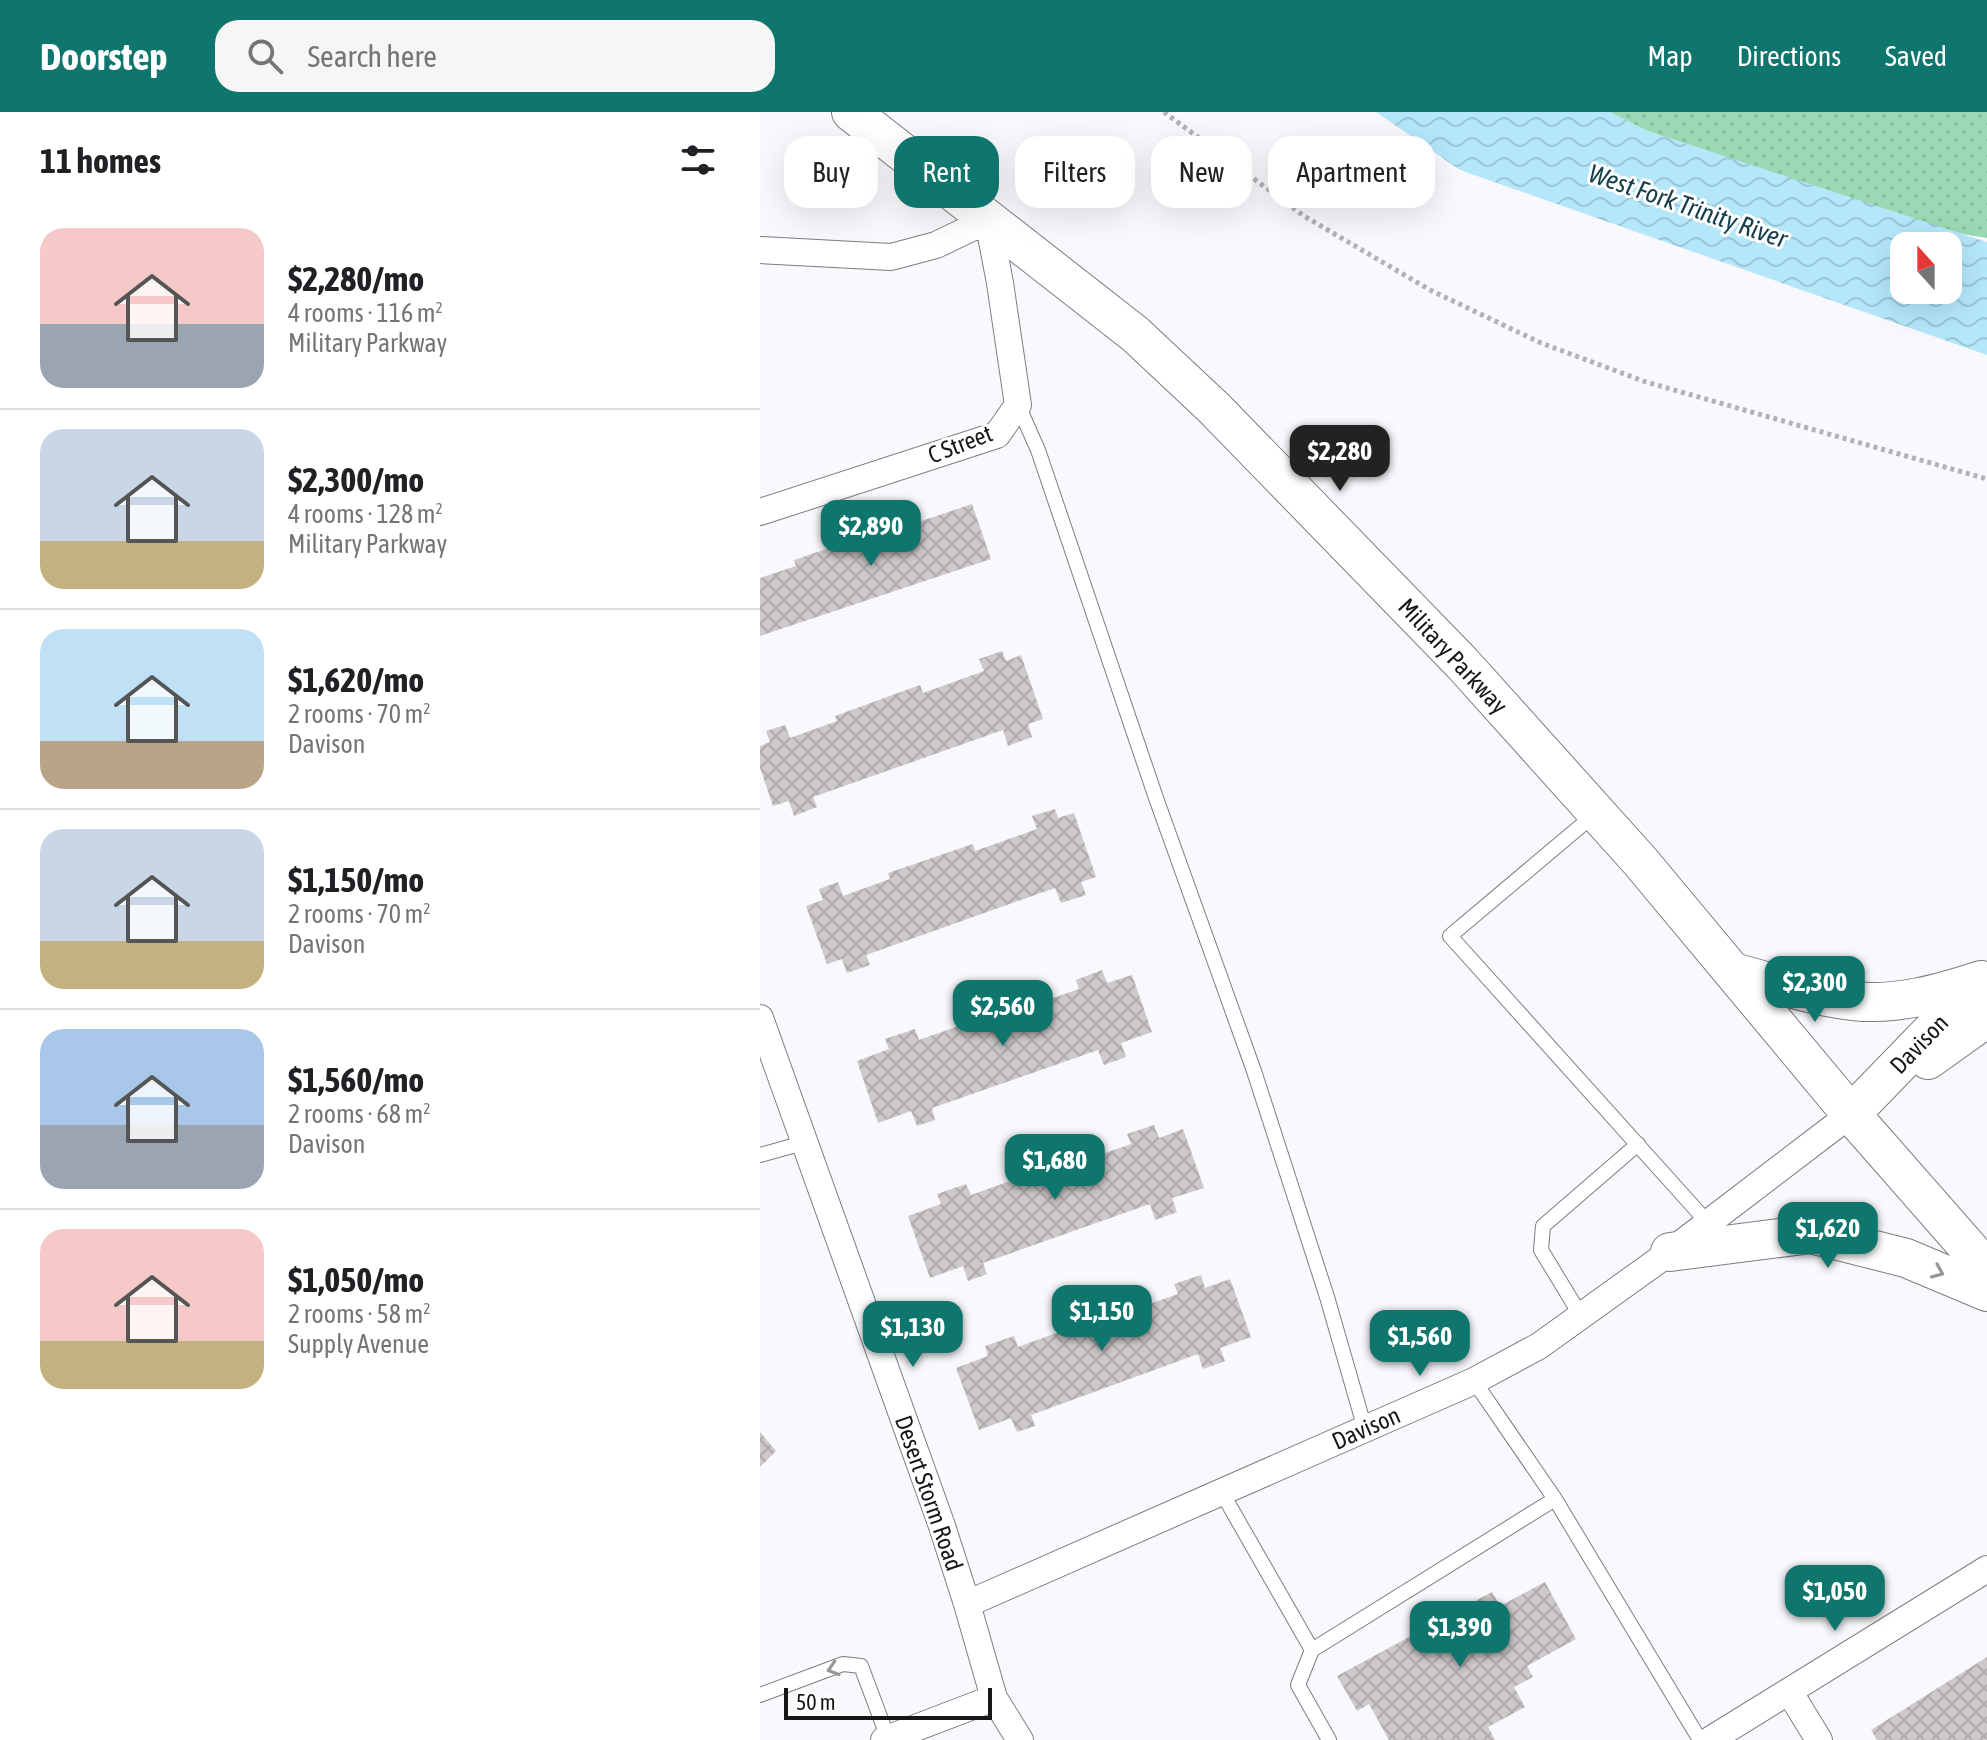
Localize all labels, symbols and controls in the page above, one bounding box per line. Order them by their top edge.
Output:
search box [215,20,775,92]
icon: search [243,34,287,78]
text: Doorstep [40,35,167,78]
text: Search here [307,39,437,73]
text: Map [1648,40,1693,72]
text: Directions [1737,40,1841,72]
text: Saved [1885,40,1947,72]
chip: Buy [784,136,878,208]
chip: Rent [894,136,999,208]
chip: Filters [1015,136,1135,208]
chip: New [1151,136,1252,208]
chip: Apartment [1268,136,1435,208]
icon: filters [676,138,720,182]
text: 11 homes [40,141,161,180]
water label: West Fork Trinity River [1585,158,1792,254]
north arrow [1890,232,1962,304]
map controls [1890,232,1962,304]
text: $2,280/mo [288,259,424,298]
icon: home [104,260,200,356]
text: 4 rooms · 116 m² [288,298,443,328]
text: Military Parkway [288,328,447,358]
street label: C Street [924,419,996,469]
pin: $2,280 [1275,425,1405,493]
text: $2,280 [1308,436,1372,466]
text: $2,300/mo [288,460,424,499]
icon: home [104,461,200,557]
text: 4 rooms · 128 m² [288,499,443,529]
pin: $2,890 [806,500,936,568]
text: $2,890 [839,511,903,541]
text: Military Parkway [288,529,447,559]
street label: Military Parkway [1393,593,1513,719]
text: $1,620/mo [288,660,424,699]
icon: home [104,661,200,757]
text: 2 rooms · 70 m² [288,699,430,729]
text: Davison [288,729,365,759]
text: $1,150/mo [288,860,424,899]
icon: home [104,861,200,957]
text: 2 rooms · 70 m² [288,899,430,929]
text: Davison [288,929,365,959]
pin: $2,300 [1750,956,1880,1024]
text: $2,300 [1783,967,1847,997]
pin: $2,560 [938,980,1068,1048]
text: $2,560 [971,991,1035,1021]
street label: Davison [1884,1009,1954,1079]
text: $1,560/mo [288,1060,424,1099]
icon: home [104,1061,200,1157]
text: 2 rooms · 68 m² [288,1099,430,1129]
text: Davison [288,1129,365,1159]
pin: $1,680 [990,1134,1120,1202]
text: $1,680 [1023,1145,1087,1175]
pin: $1,620 [1763,1202,1893,1270]
text: $1,620 [1796,1213,1860,1243]
text: $1,050/mo [288,1260,424,1299]
icon: home [104,1261,200,1357]
one-way arrow [1929,1262,1944,1278]
pin: $1,150 [1037,1285,1167,1353]
text: $1,150 [1070,1296,1134,1326]
text: 2 rooms · 58 m² [288,1299,430,1329]
pin: $1,130 [848,1301,978,1369]
pin: $1,560 [1355,1310,1485,1378]
text: $1,130 [881,1312,945,1342]
text: $1,560 [1388,1321,1452,1351]
text: Supply Avenue [288,1329,429,1359]
street label: Davison [1328,1401,1404,1455]
street label: Desert Storm Road [890,1412,968,1574]
pin: $1,050 [1770,1565,1900,1633]
text: $1,050 [1803,1576,1867,1606]
pin: $1,390 [1395,1601,1525,1669]
text: $1,390 [1428,1612,1492,1642]
one-way arrow [827,1660,840,1676]
scale bar [784,1684,992,1720]
text: 50 m [796,1689,836,1715]

